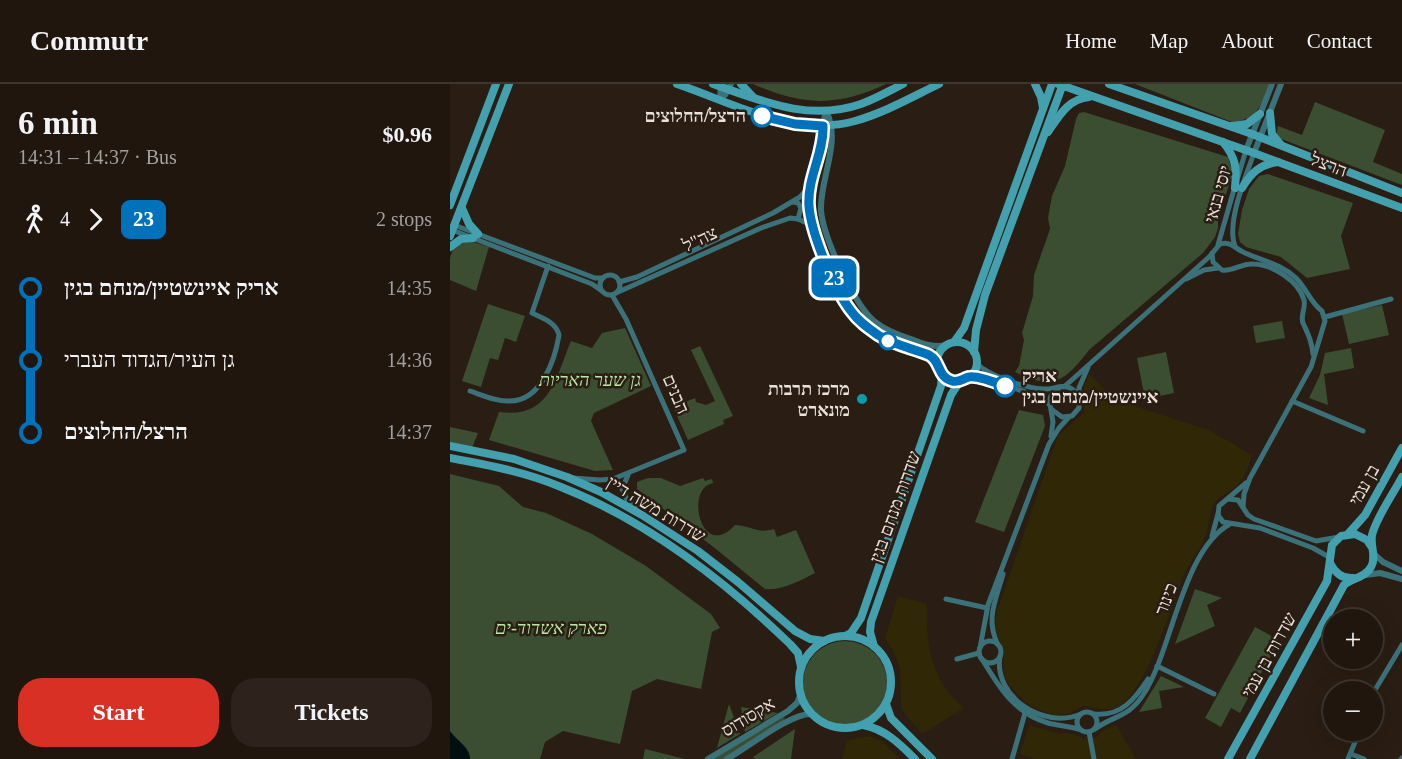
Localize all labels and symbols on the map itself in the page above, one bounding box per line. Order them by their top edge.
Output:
marker: הרצל/החלוצים [751,105,773,127]
place label: הרצל/החלוצים [645,106,746,126]
street label: הרצל [1307,149,1350,181]
street label: יוסי בנאי [1200,163,1236,225]
street label: צה"ל [679,222,720,256]
line badge: 23 [807,258,861,298]
unlabelled marker [879,332,897,350]
place label: אריק איינשטיין/מנחם בגין [1022,366,1158,407]
park label: גן שער האריות [538,370,641,390]
street label: הבנים [659,371,693,417]
marker: אריק איינשטיין/מנחם בגין [994,375,1016,397]
place label: מרכז תרבות מונארט [768,379,850,420]
marker: מרכז תרבות מונארט [855,392,869,406]
street label: שדרות מנחם בגין [866,448,925,565]
street label: בן עמי [1345,461,1383,509]
street label: שדרות משה דיין [603,472,709,546]
street label: כינור [1151,580,1181,618]
street label: שדרות בן עמי [1238,609,1301,701]
park label: פארק אשדוד-ים [495,618,607,638]
street label: אקסודוס [718,693,779,741]

